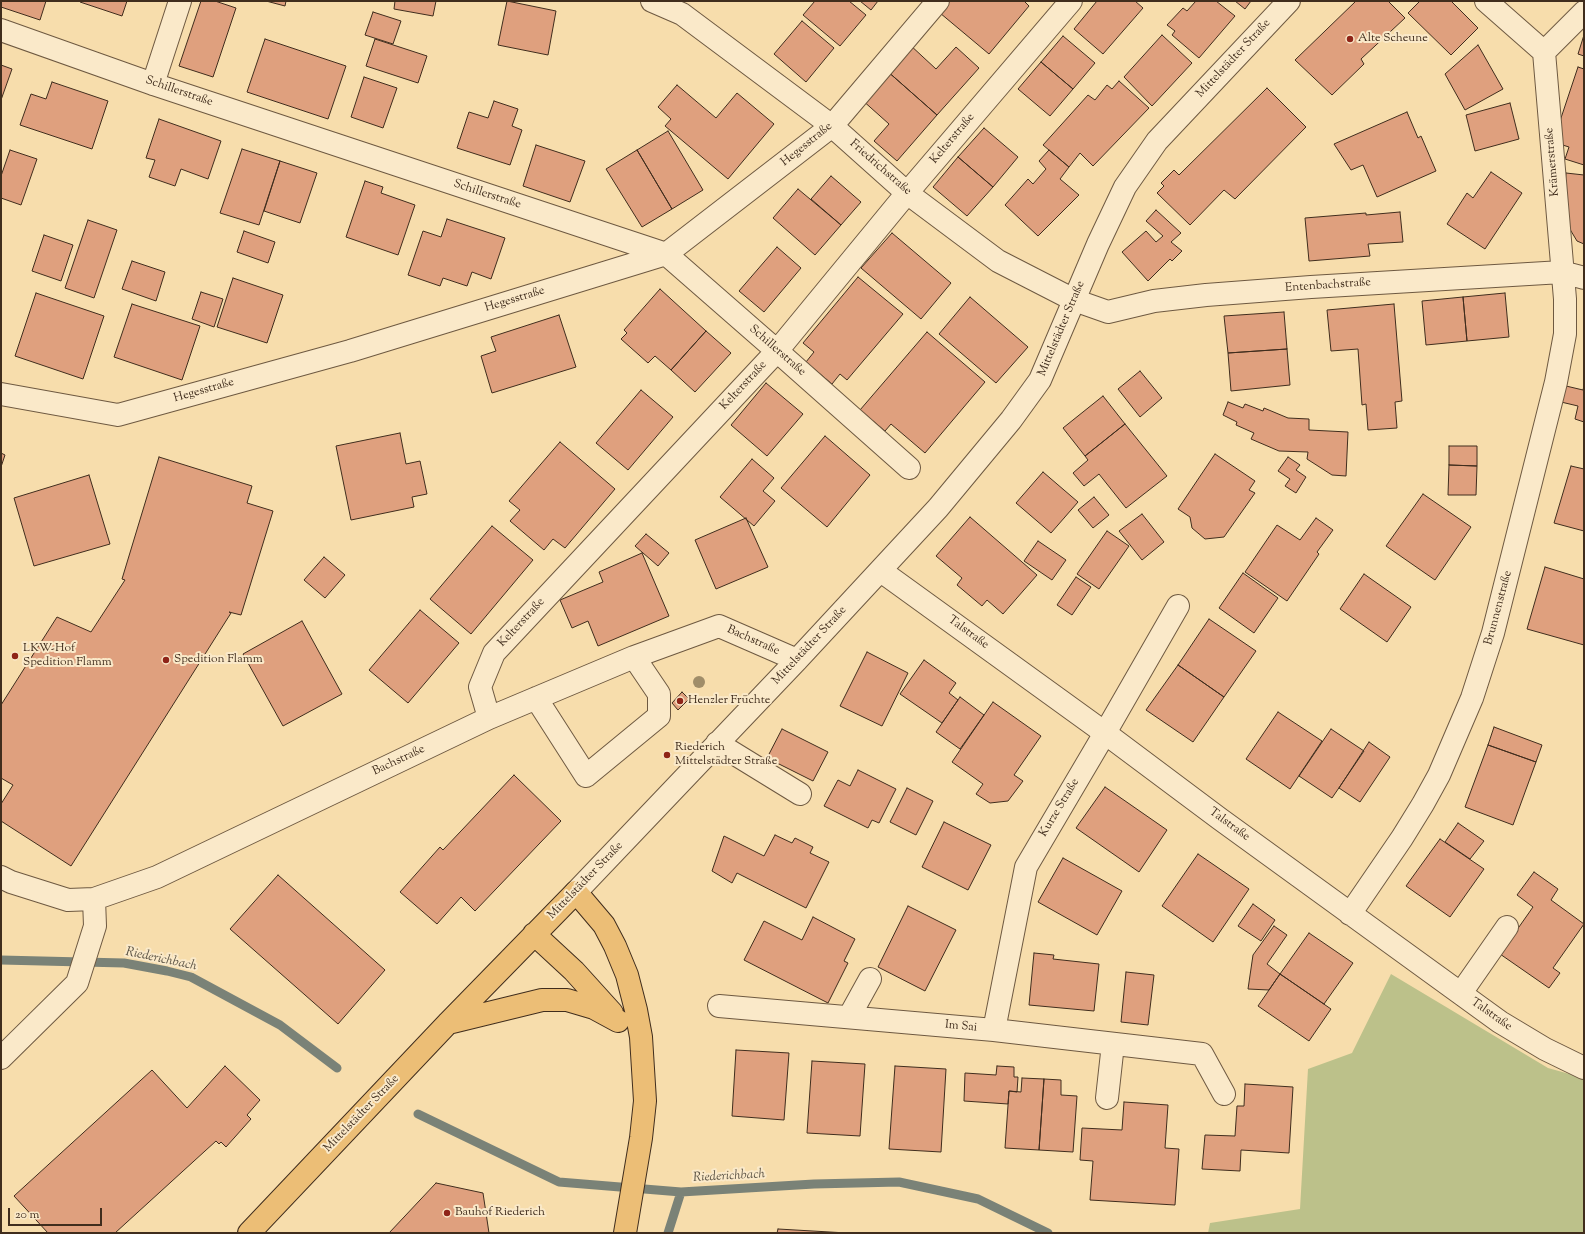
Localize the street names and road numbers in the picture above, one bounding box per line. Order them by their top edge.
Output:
street label: Mittelstädter Straße [1194,17,1274,101]
street label: Schillerstraße [143,74,215,110]
street label: Kelterstraße [928,111,978,167]
street label: Hegesstraße [778,120,836,170]
street label: Krämerstraße [1543,127,1563,197]
street label: Friedrichstraße [846,137,914,199]
street label: Schillerstraße [451,177,523,213]
street label: Entenbachstraße [1285,276,1371,296]
street label: Mittelstädter Straße [1035,279,1089,379]
street label: Hegesstraße [483,284,547,316]
street label: Schillerstraße [746,322,808,380]
street label: Kelterstraße [718,358,770,414]
street label: Hegesstraße [172,376,236,406]
street label: Brunnenstraße [1482,569,1516,647]
street label: Kelterstraße [496,595,548,651]
street label: Mittelstädter Straße [770,604,850,688]
street label: Talstraße [945,613,991,653]
street label: Bachstraße [724,623,782,659]
street label: Bachstraße [371,743,427,779]
street label: Kurze Straße [1037,776,1083,840]
street label: Talstraße [1206,805,1252,845]
street label: Mittelstädter Straße [545,839,627,923]
street label: Talstraße [1468,996,1514,1034]
street label: Im Sai [944,1018,978,1036]
street label: Mittelstädter Straße [321,1072,403,1156]

